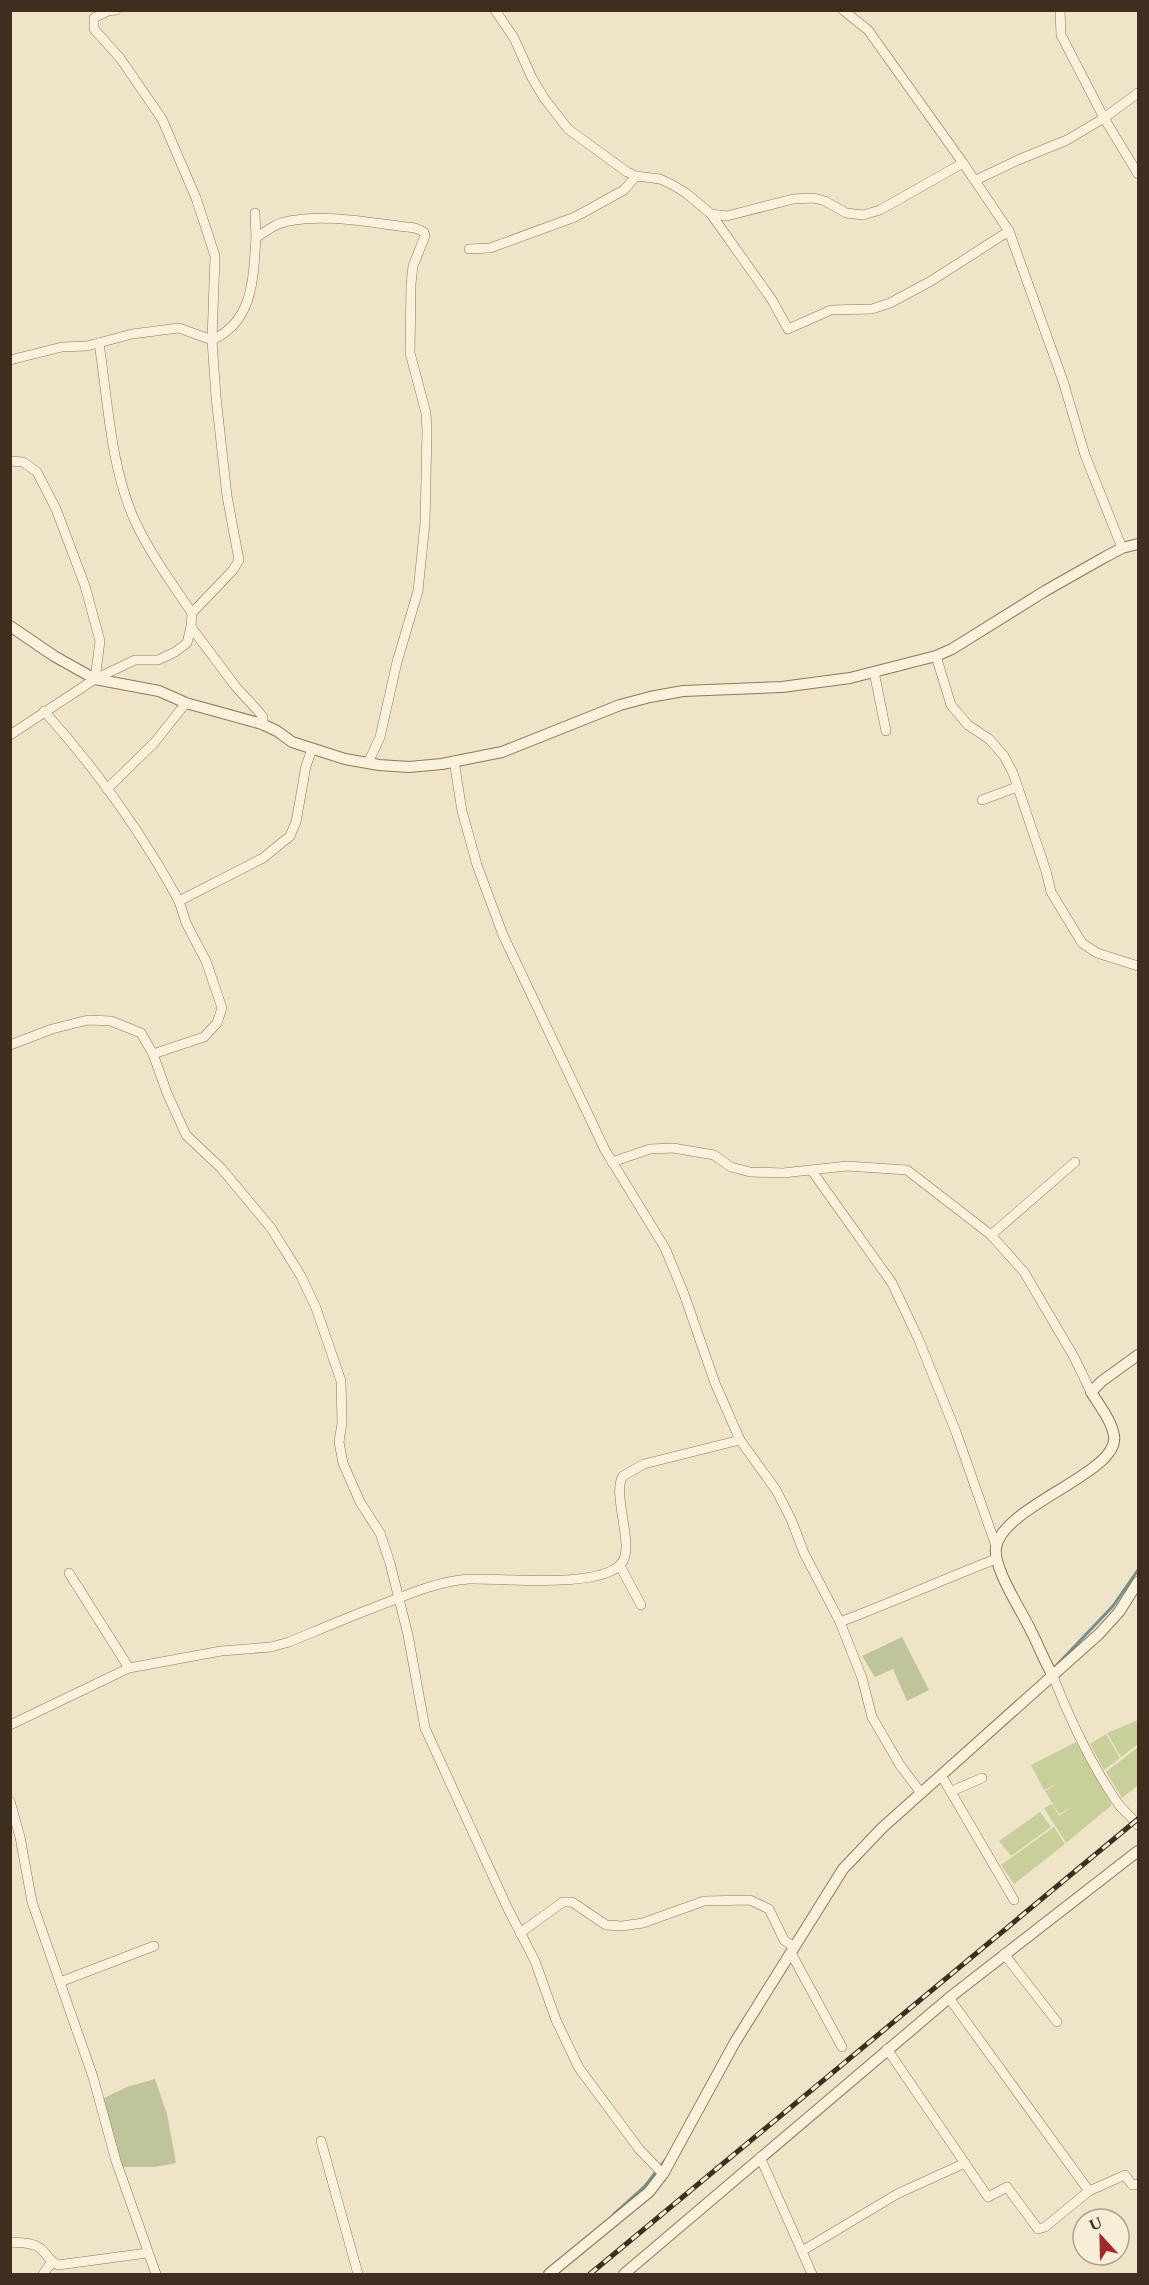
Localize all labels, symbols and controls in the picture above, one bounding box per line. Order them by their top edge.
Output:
north arrow [1071,2207,1131,2267]
text: U [1085,2210,1106,2238]

